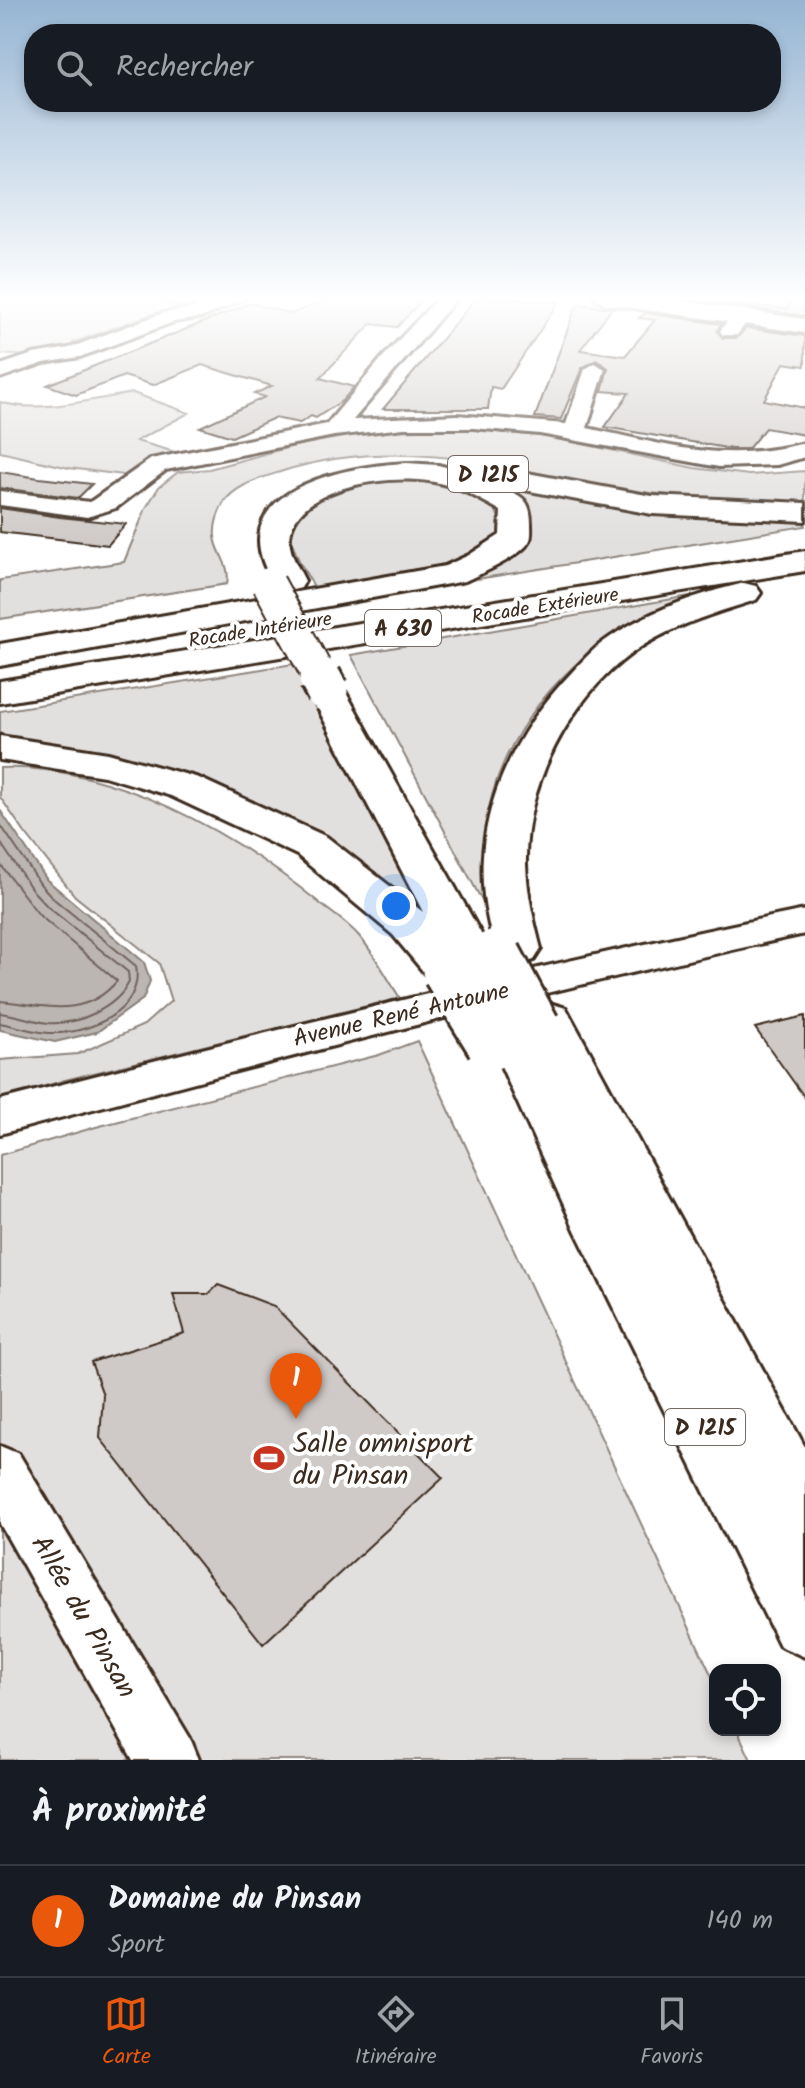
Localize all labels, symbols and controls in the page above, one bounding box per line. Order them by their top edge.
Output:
search box [24,24,781,112]
text: Rechercher [116,44,253,92]
icon: search [52,46,96,90]
road number: D 1215 [448,456,528,492]
street label: Rocade Extérieure [470,580,621,634]
street label: Rocade Intérieure [186,604,334,658]
road number: A 630 [365,610,441,646]
your location [376,886,416,926]
street label: Avenue René Antoune [289,972,513,1059]
pin: 1 [270,1353,322,1419]
road number: D 1215 [665,1409,745,1445]
place label: Salle omnisport du Pinsan [293,1422,474,1499]
sports icon: Salle omnisport du Pinsan [252,1441,286,1475]
street label: Allée du Pinsan [18,1527,148,1707]
map controls [709,1664,781,1736]
button: locate [709,1664,781,1736]
text: À proximité [32,1785,205,1839]
text: Domaine du Pinsan [108,1876,361,1924]
text: 1 [54,1900,62,1942]
text: 140 m [706,1900,773,1942]
text: Sport [108,1924,165,1966]
tab: Carte [102,1992,151,2075]
tab: Itinéraire [355,1992,437,2075]
tab: Favoris [640,1992,703,2075]

